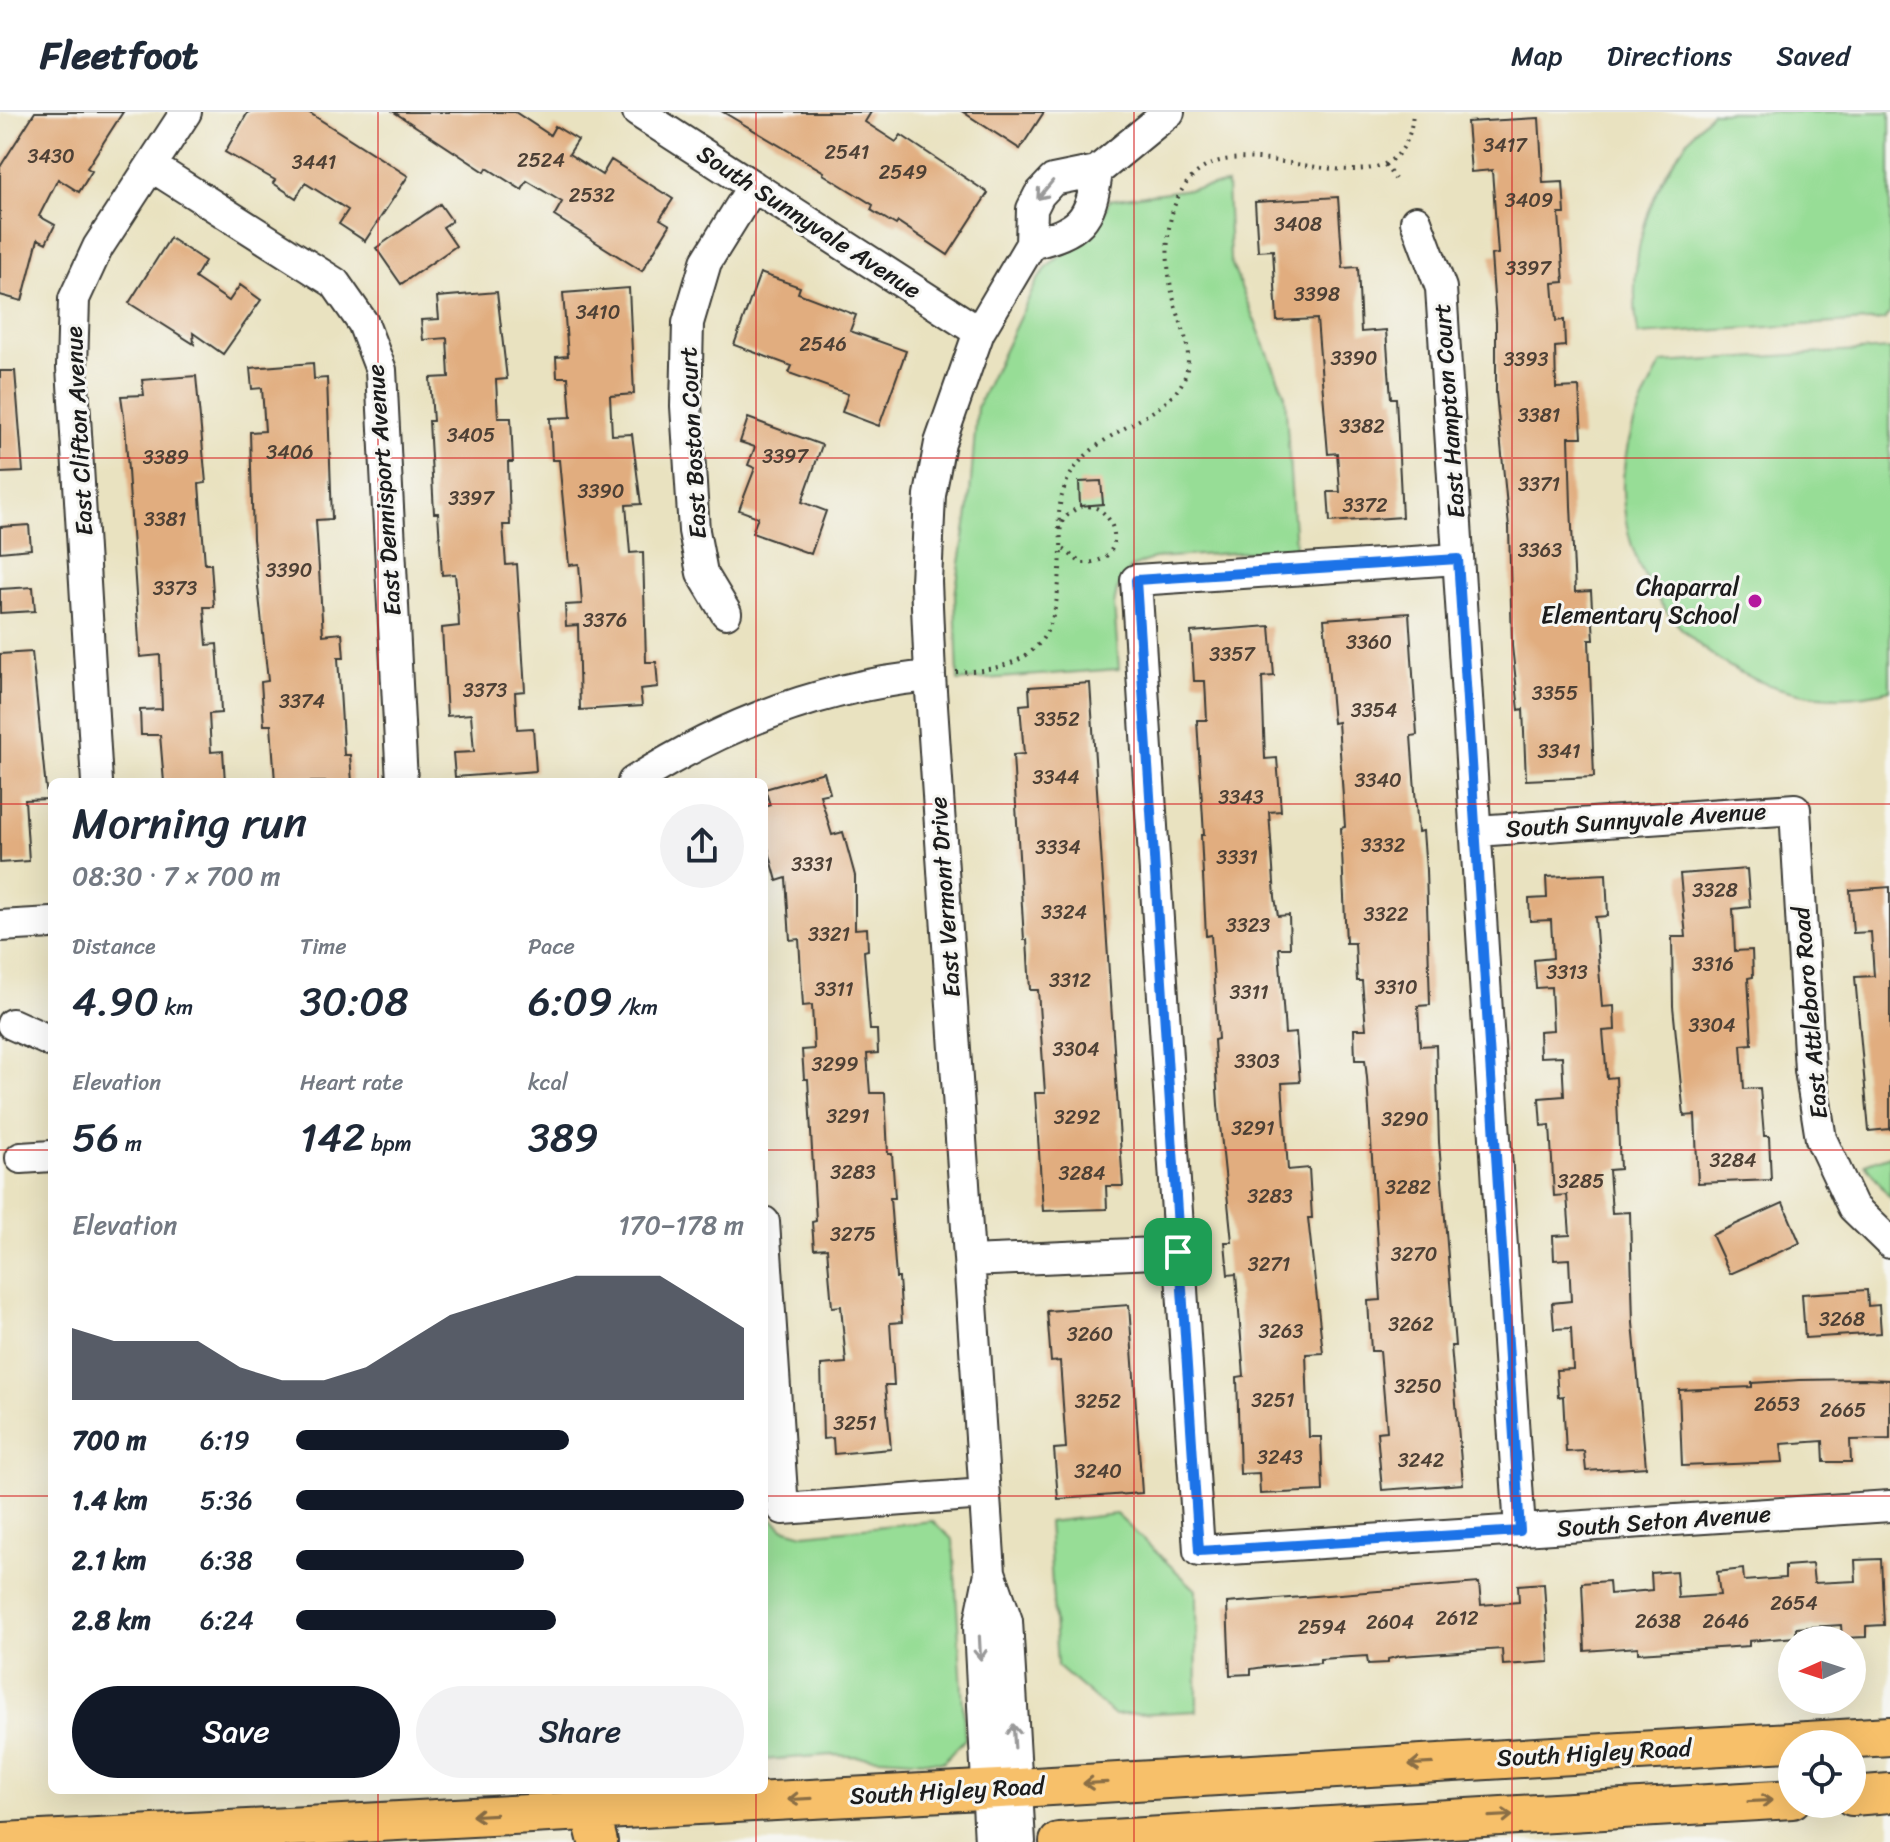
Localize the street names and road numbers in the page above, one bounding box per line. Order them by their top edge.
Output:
street label: South Sunnyvale Avenue [688,133,930,311]
street label: East Hampton Court [1421,302,1477,520]
street label: East Clifton Avenue [53,325,105,537]
street label: East Boston Court [667,346,719,540]
street label: East Dennisport Avenue [354,363,414,617]
street label: South Sunnyvale Avenue [1504,790,1768,850]
street label: East Vermont Drive [917,795,973,999]
street label: East Attleboro Road [1780,904,1840,1121]
street label: South Seton Avenue [1555,1493,1773,1549]
street label: South Higley Road [1496,1727,1694,1779]
street label: South Higley Road [849,1765,1047,1817]

